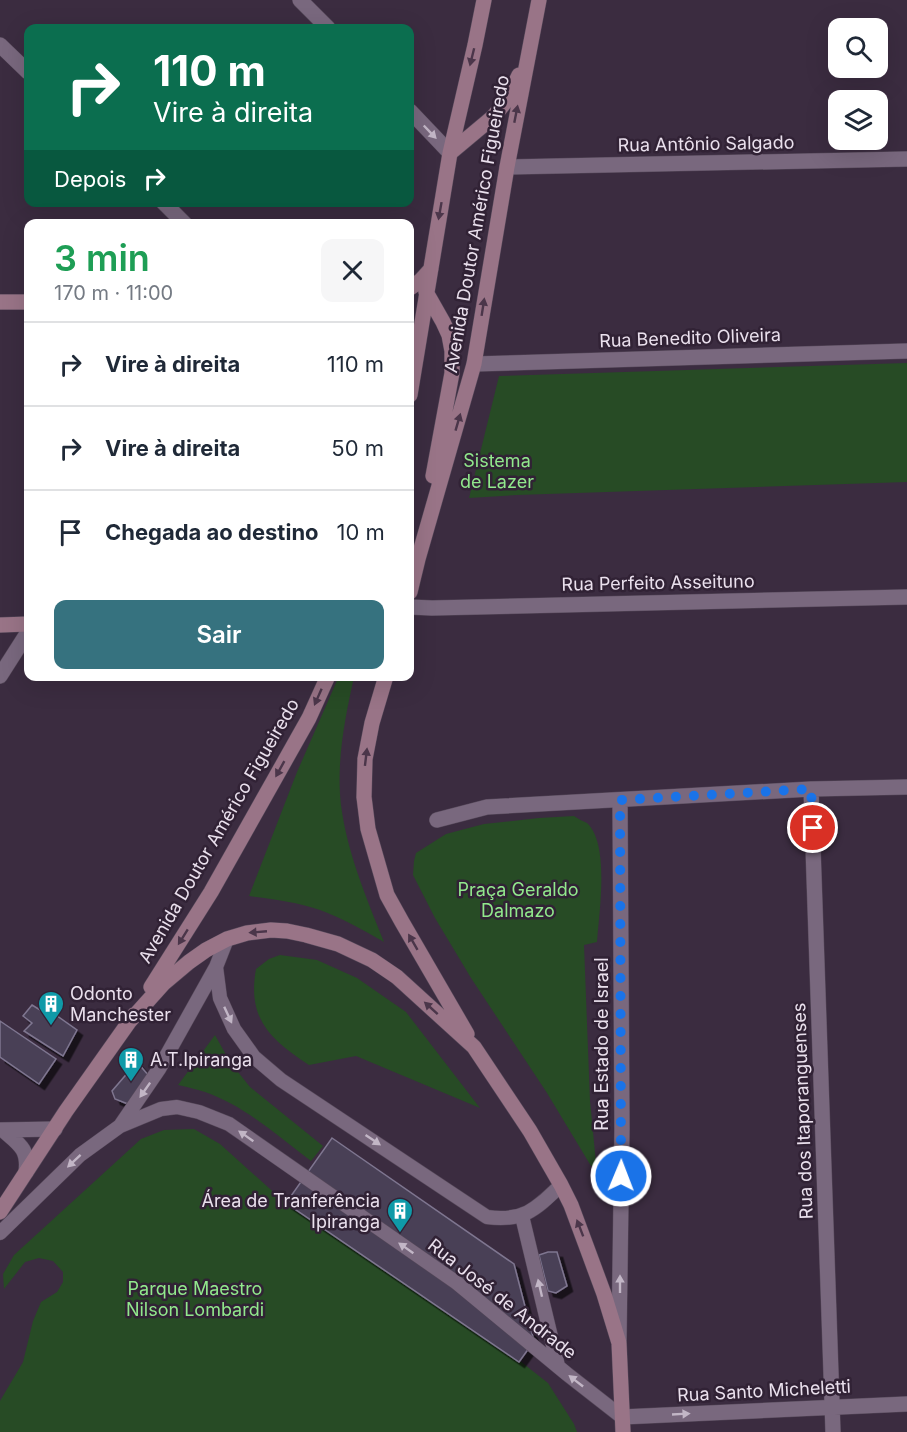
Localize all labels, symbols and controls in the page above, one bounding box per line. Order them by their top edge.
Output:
map controls [828,18,888,150]
button: search [828,18,888,78]
text: 110 m [153,45,266,96]
icon: right [54,48,132,126]
one-way arrow [467,48,477,66]
street label: Avenida Doutor Américo Figueiredo [440,73,513,374]
button: layers [828,90,888,150]
text: Vire à direita [153,96,313,129]
one-way arrow [512,105,521,124]
one-way arrow [423,124,437,139]
street label: Rua Antônio Salgado [617,131,795,156]
icon: right [138,162,171,195]
text: Depois [54,166,126,192]
one-way arrow [436,201,445,220]
text: 3 min [54,236,150,280]
button: close [321,239,384,302]
text: 170 m · 11:00 [54,281,173,305]
one-way arrow [479,297,488,316]
street label: Rua Benedito Oliveira [599,324,781,351]
icon: right [54,348,87,381]
text: Vire à direita [105,351,240,377]
text: 110 m [327,351,384,377]
one-way arrow [454,413,463,431]
icon: right [54,432,87,465]
text: Vire à direita [105,435,240,461]
text: 50 m [331,435,384,461]
park label: Sistema de Lazer [460,450,534,492]
icon: arrive [54,516,87,549]
text: Chegada ao destino [105,519,319,545]
text: 10 m [337,519,385,545]
street label: Rua Perfeito Asseituno [561,570,755,595]
button: Sair [54,600,384,669]
one-way arrow [313,688,323,706]
street label: Avenida Doutor Américo Figueiredo [134,695,303,967]
one-way arrow [362,747,371,766]
one-way arrow [276,760,286,777]
pin [787,802,838,853]
icon: arrive [796,811,829,844]
park label: Praça Geraldo Dalmazo [458,879,579,921]
one-way arrow [249,927,268,936]
one-way arrow [177,929,188,945]
one-way arrow [408,933,418,950]
street label: Rua Estado de Israel [591,957,612,1131]
place label: Odonto Manchester [70,983,171,1025]
building icon: Odonto Manchester [36,989,66,1027]
one-way arrow [424,1002,439,1015]
street label: Rua dos Itaporanguenses [788,1002,817,1220]
one-way arrow [223,1006,232,1023]
building icon: A.T.Ipiranga [116,1045,146,1083]
place label: A.T.Ipiranga [150,1049,252,1070]
one-way arrow [140,1082,151,1098]
one-way arrow [239,1130,255,1142]
one-way arrow [364,1134,380,1146]
position arrow [589,1144,653,1208]
one-way arrow [66,1154,81,1168]
place label: Área de Tranferência Ipiranga [202,1189,380,1232]
building icon: Área de Tranferência Ipiranga [385,1196,415,1234]
one-way arrow [574,1219,584,1237]
street label: Rua José de Andrade [424,1234,581,1363]
one-way arrow [399,1242,415,1254]
one-way arrow [615,1275,625,1294]
park label: Parque Maestro Nilson Lombardi [126,1278,264,1320]
one-way arrow [534,1279,544,1298]
one-way arrow [568,1374,584,1387]
street label: Rua Santo Micheletti [677,1375,851,1406]
one-way arrow [671,1410,690,1419]

